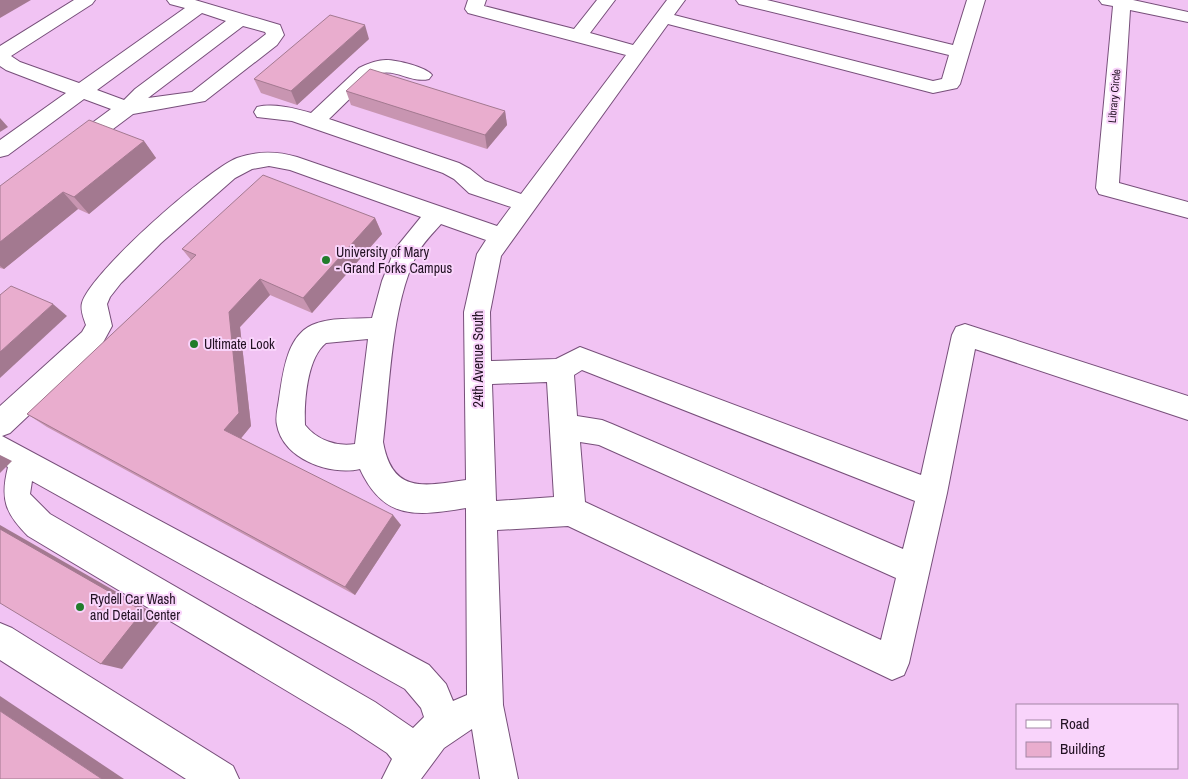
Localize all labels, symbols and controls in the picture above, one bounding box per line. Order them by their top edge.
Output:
street label: Library Circle [1105,68,1123,124]
place label: University of Mary - Grand Forks Campus [336,243,452,277]
marker: University of Mary - Grand Forks Campus [320,254,332,266]
street label: 24th Avenue South [469,311,487,407]
place label: Ultimate Look [204,335,275,353]
marker: Ultimate Look [188,338,200,350]
place label: Rydell Car Wash and Detail Center [90,590,180,624]
marker: Rydell Car Wash and Detail Center [74,601,86,613]
legend [1016,704,1178,769]
text: Road [1060,713,1089,734]
text: Building [1060,738,1105,759]

